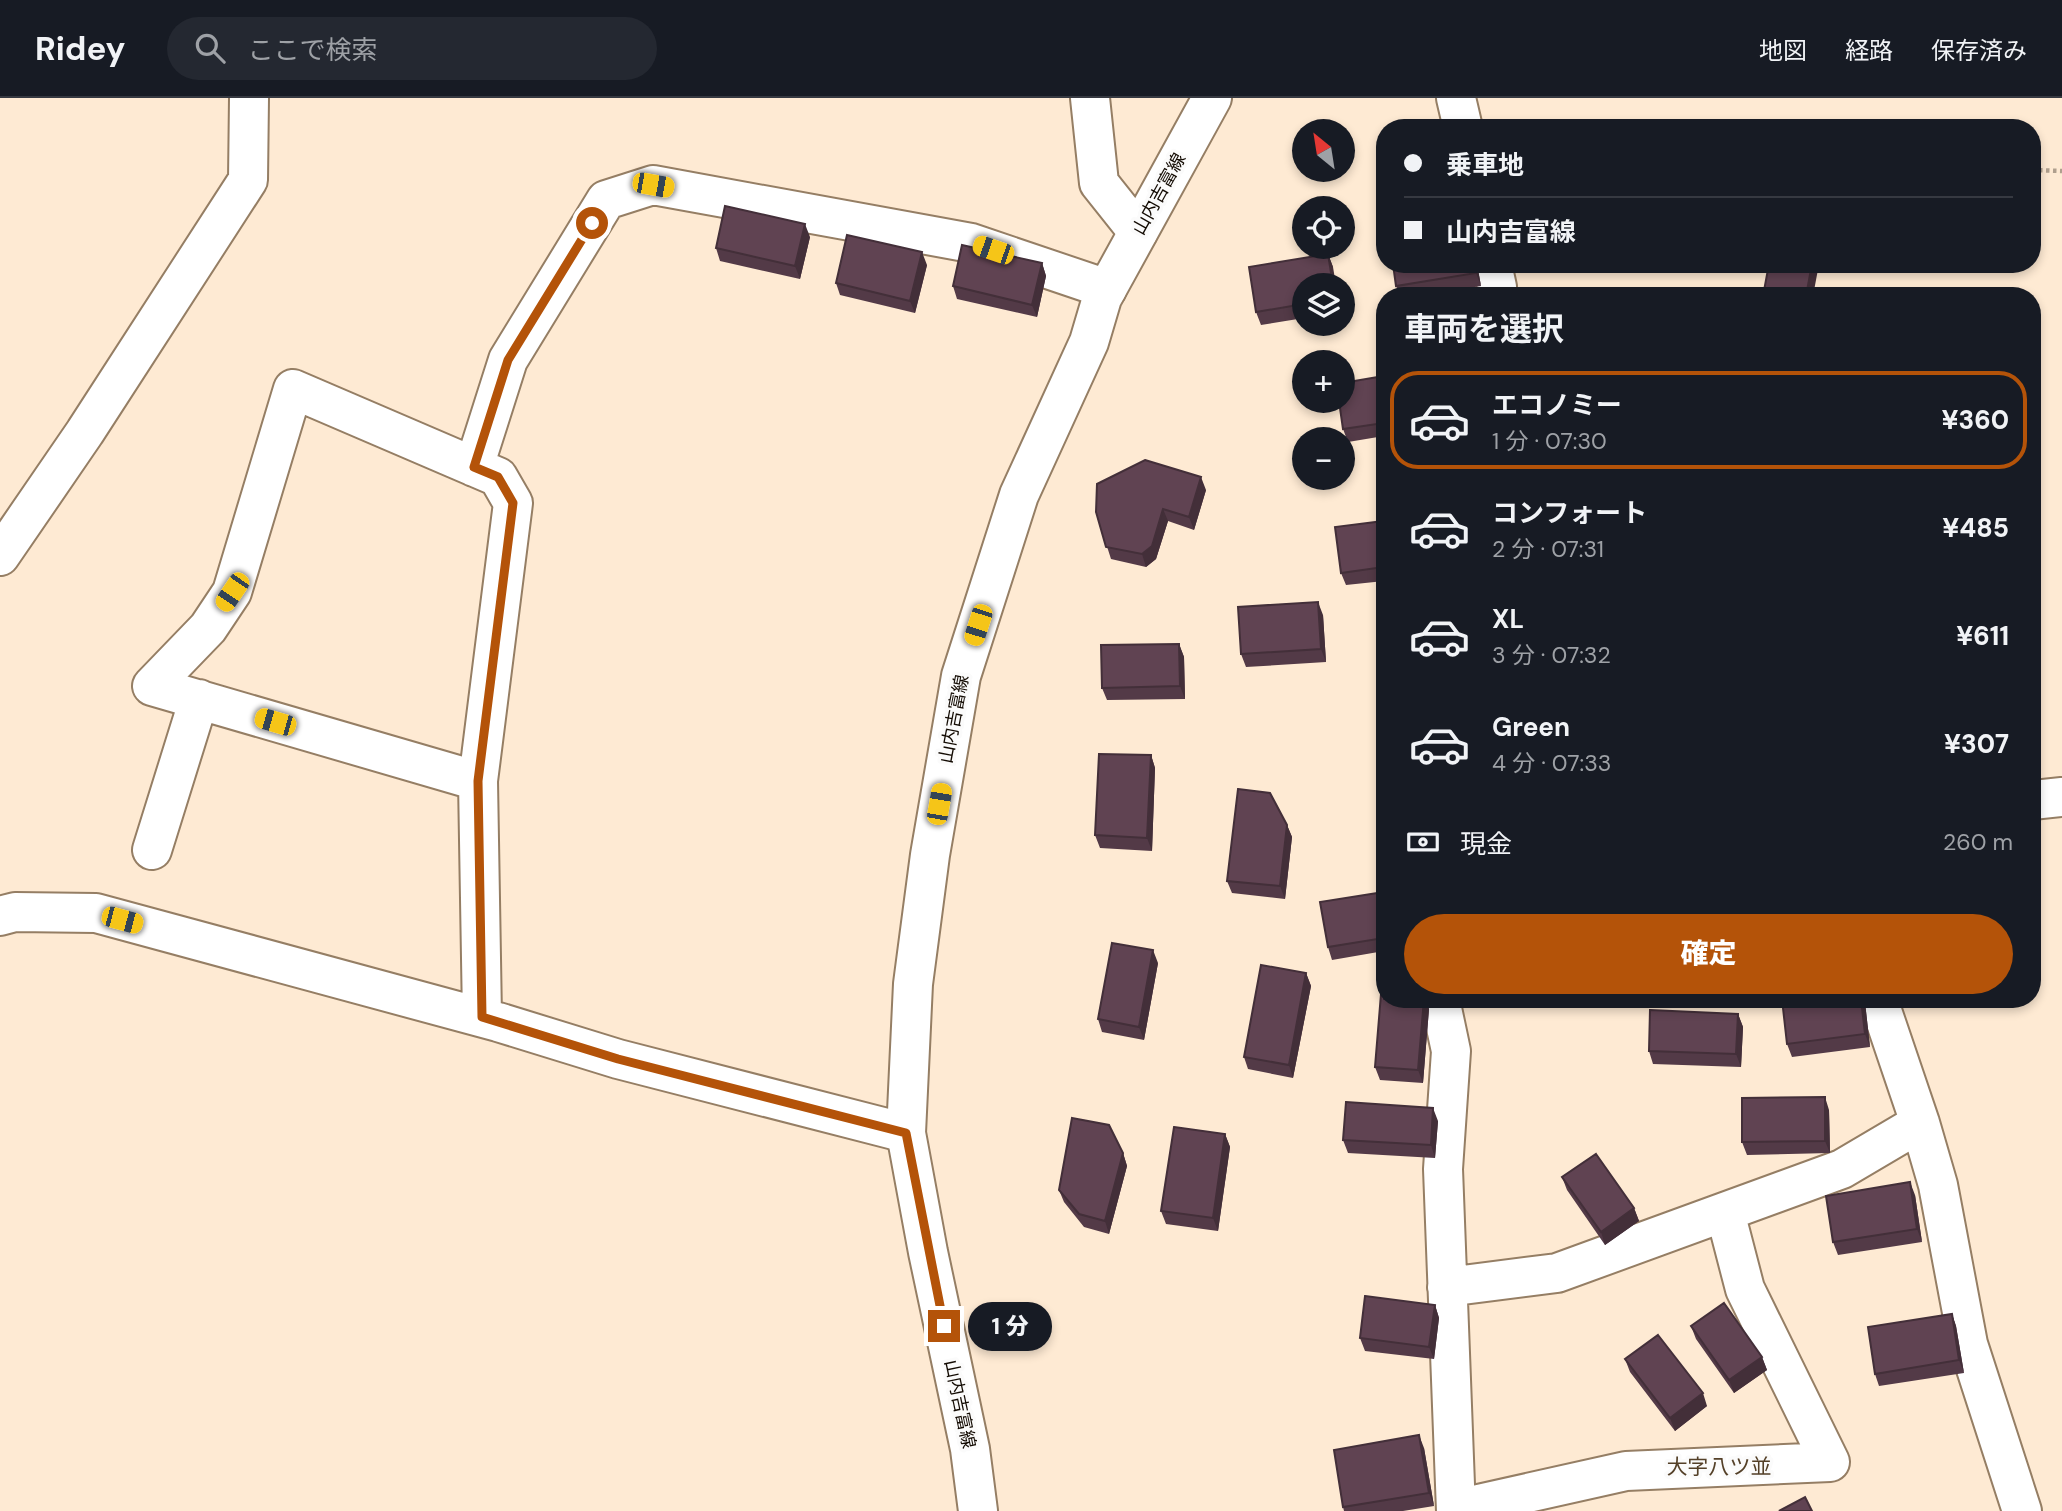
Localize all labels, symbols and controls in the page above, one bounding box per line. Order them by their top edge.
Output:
search box [167,17,657,80]
text: Ridey [35,27,125,70]
icon: search [191,29,229,67]
text: ここで検索 [247,33,377,67]
text: 地図 [1759,35,1807,66]
text: 経路 [1845,35,1893,66]
text: 保存済み [1931,35,2027,66]
north arrow [1292,119,1354,182]
map controls [1292,119,1355,490]
text: 乗車地 [1446,148,1524,182]
street label: 山内吉富線 [1127,149,1191,239]
car [631,171,676,199]
button: locate [1292,196,1355,259]
route start [576,207,608,239]
text: 山内吉富線 [1446,215,1576,249]
car [970,233,1017,267]
button: layers [1292,273,1355,336]
text: 車両を選択 [1404,308,1564,350]
button: + [1292,350,1355,413]
text: エコノミー [1492,388,1622,422]
icon: car [1408,389,1471,452]
text: ¥360 [1941,403,2009,437]
text: 1 分 · 07:30 [1492,426,1607,456]
button: − [1292,427,1355,490]
text: コンフォート [1492,496,1647,530]
icon: car [1408,497,1471,560]
text: ¥485 [1942,511,2009,545]
text: 2 分 · 07:31 [1492,534,1604,564]
car [212,569,253,615]
car [962,602,995,648]
text: XL [1492,602,1524,636]
icon: car [1408,605,1471,668]
text: ¥611 [1956,619,2009,653]
text: 3 分 · 07:32 [1492,640,1611,670]
street label: 山内吉富線 [934,673,974,765]
car [252,706,299,738]
text: Green [1492,710,1570,744]
icon: car [1408,713,1471,776]
text: ¥307 [1944,727,2009,761]
text: 4 分 · 07:33 [1492,748,1611,778]
car [926,781,953,827]
icon: cash [1404,823,1442,861]
text: 現金 [1460,827,1512,861]
text: 260 m [1943,827,2013,857]
car [99,904,146,936]
button: 確定 [1404,914,2013,994]
callout: 1 分 [968,1302,1052,1350]
route end [928,1310,960,1342]
text: 1 分 [992,1311,1028,1341]
street label: 山内吉富線 [939,1357,981,1451]
district label: 大字八ツ並 [1667,1453,1772,1481]

